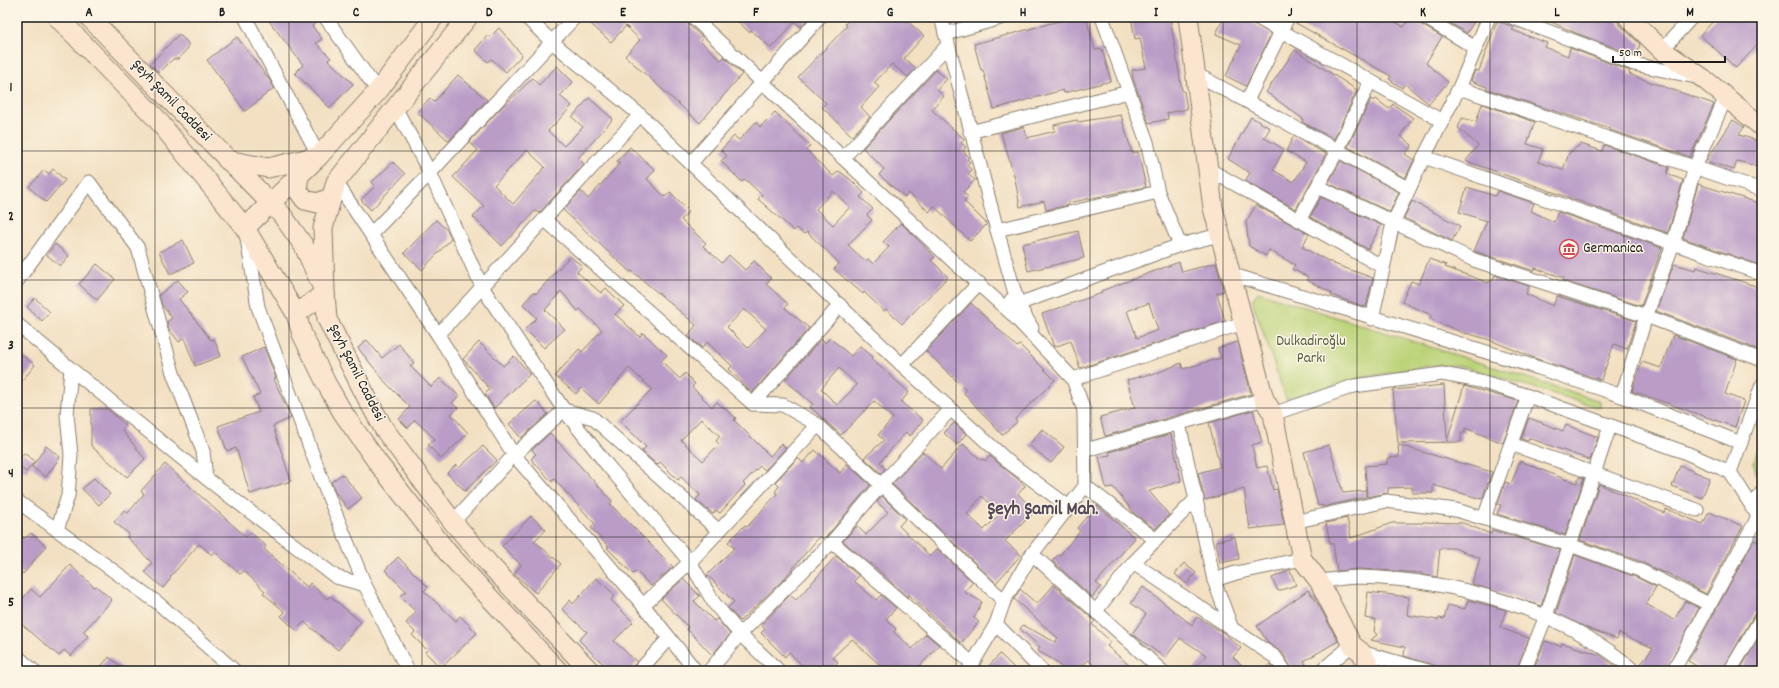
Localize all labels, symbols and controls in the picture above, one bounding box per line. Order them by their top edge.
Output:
text: A [85,4,93,23]
text: B [219,4,225,23]
text: C [353,4,360,23]
text: D [486,4,493,23]
text: E [620,4,627,23]
text: F [753,4,759,23]
text: G [887,4,894,23]
text: H [1020,4,1027,23]
text: I [1154,4,1159,23]
text: J [1288,4,1293,23]
text: K [1420,4,1426,23]
text: L [1554,4,1560,23]
text: M [1686,4,1694,23]
scale bar [1613,38,1725,64]
text: 50 m [1619,45,1642,62]
street label: Şeyh Şamil Caddesi [126,55,216,147]
text: 1 [10,79,13,98]
text: 2 [8,208,14,227]
museum icon: Germanica [1558,238,1580,260]
place label: Germanica [1583,238,1644,260]
street label: Şeyh Şamil Caddesi [322,321,390,426]
park label: Dulkadiroğlu Parkı [1276,331,1346,370]
text: 3 [8,337,14,356]
text: 4 [8,465,14,484]
district label: Şeyh Şamil Mah. [988,497,1098,524]
text: 5 [8,594,14,613]

